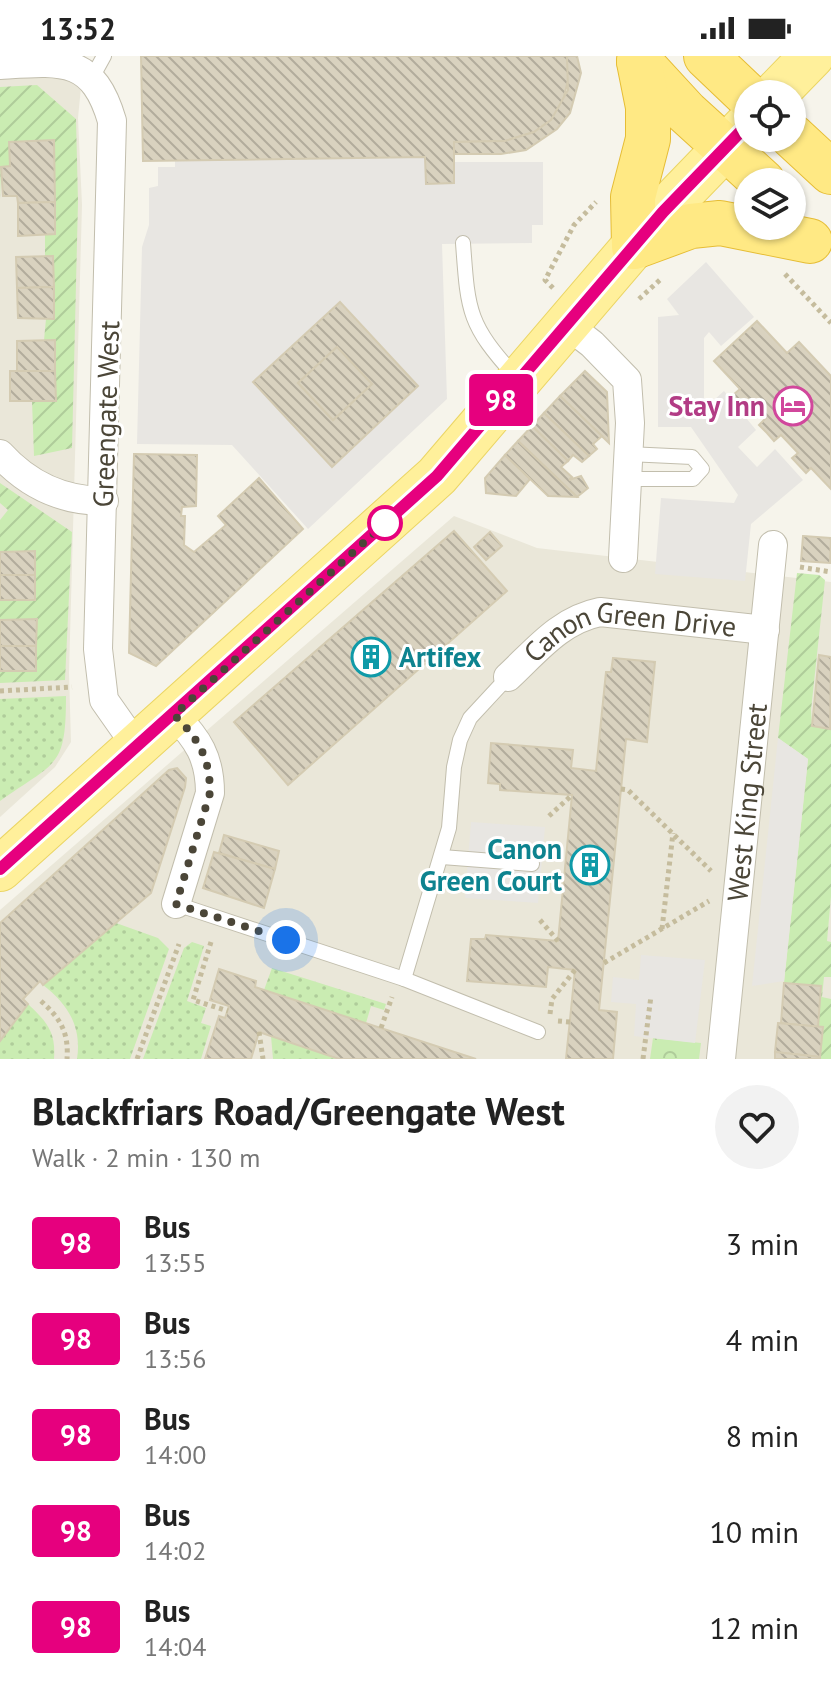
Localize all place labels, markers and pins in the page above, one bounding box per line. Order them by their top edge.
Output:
hotel icon: Stay Inn [772,385,814,427]
place label: Stay Inn [669,387,765,424]
unlabelled marker [368,506,402,540]
building icon: Artifex [350,636,392,678]
place label: Artifex [399,638,481,675]
place label: Canon Green Court [420,830,562,899]
building icon: Canon Green Court [569,844,611,886]

